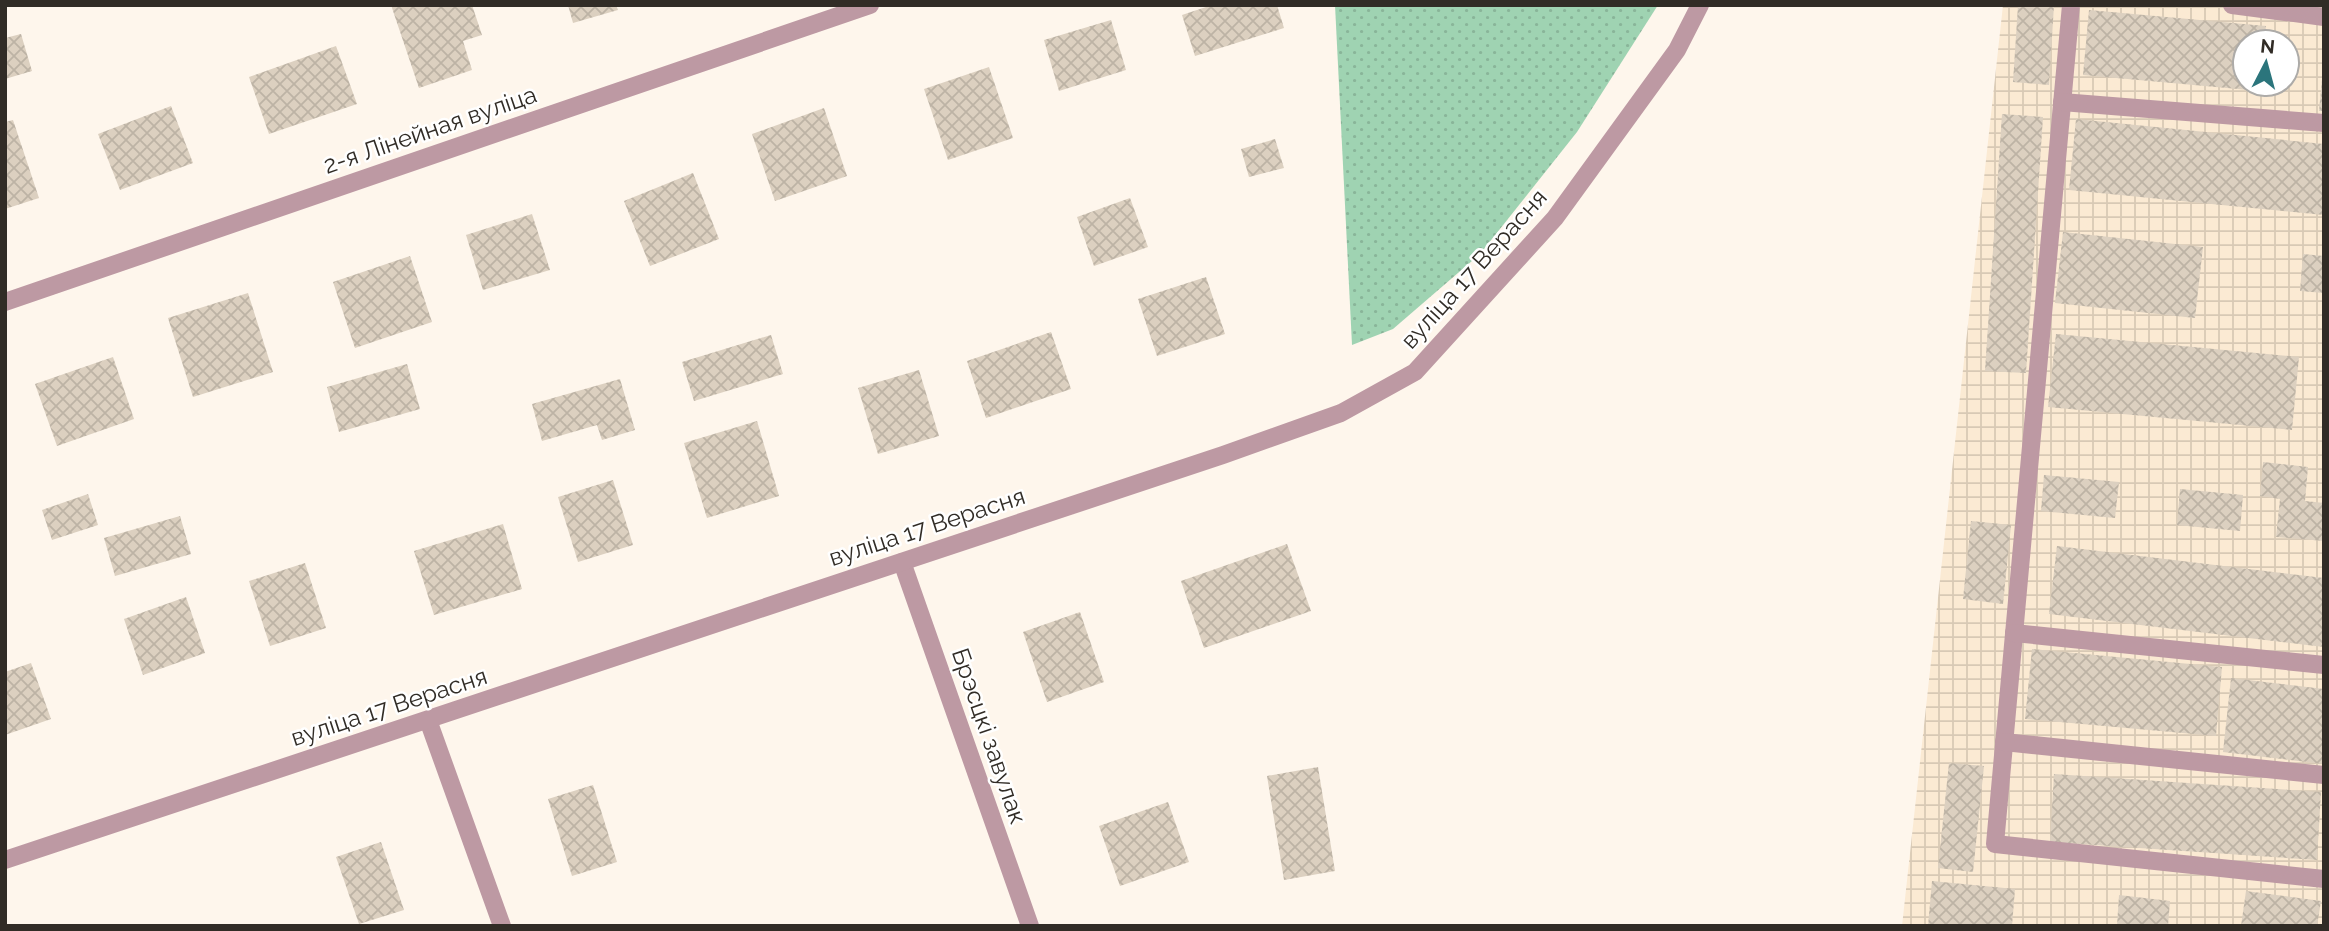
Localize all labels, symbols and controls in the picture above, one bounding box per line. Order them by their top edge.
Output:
north arrow [2231,28,2301,98]
text: N [2259,34,2276,58]
street label: 2-я Лінейная вуліца [319,79,540,180]
street label: вуліца 17 Верасня [1394,183,1553,354]
street label: вуліца 17 Верасня [825,481,1029,572]
street label: Брэсцкі завулак [946,644,1033,828]
street label: вуліца 17 Верасня [287,661,491,752]

